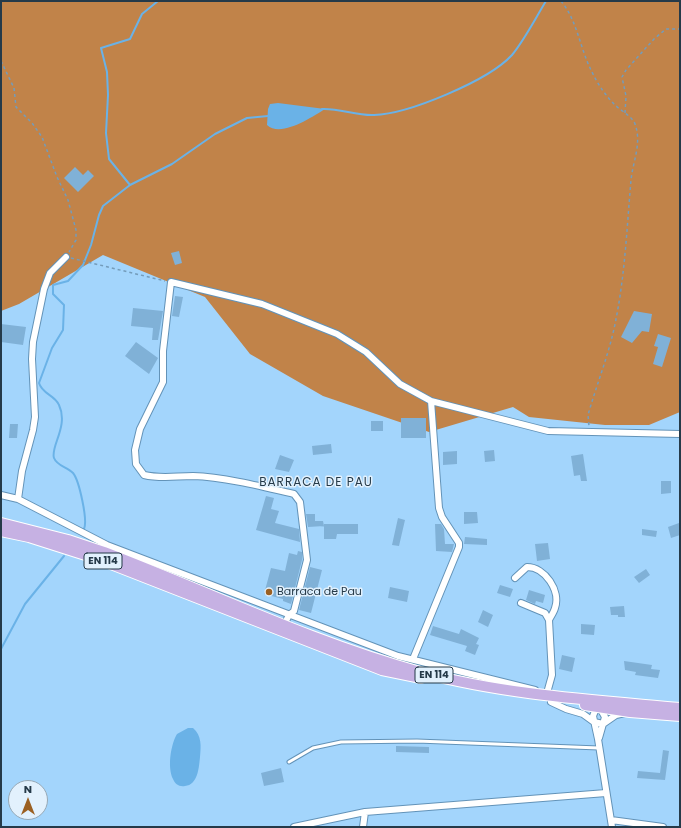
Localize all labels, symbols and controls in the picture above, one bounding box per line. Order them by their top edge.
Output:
district label: BARRACA DE PAU [259,476,373,490]
road number: EN 114 [84,553,122,569]
place label: Barraca de Pau [277,585,362,599]
marker: Barraca de Pau [264,587,274,597]
road number: EN 114 [415,667,453,683]
north arrow [8,780,48,820]
text: N [24,781,32,797]

